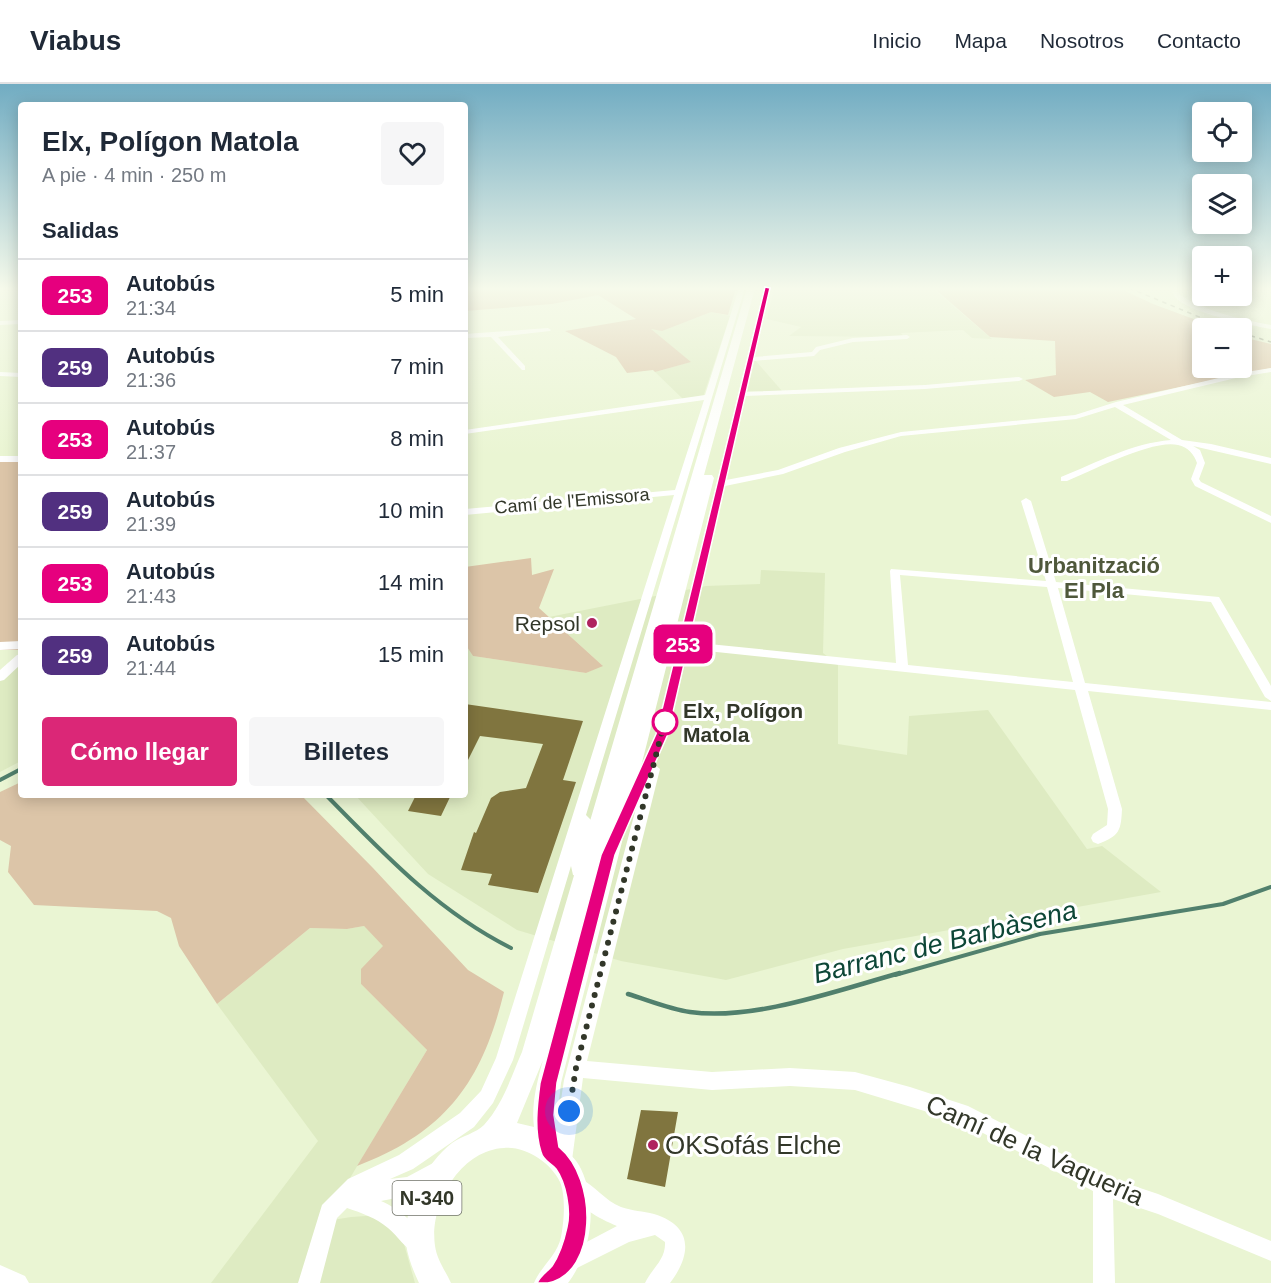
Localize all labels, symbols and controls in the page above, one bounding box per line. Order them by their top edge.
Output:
text: Viabus [30,25,121,56]
text: Inicio [872,29,921,52]
text: Mapa [954,29,1007,52]
text: Nosotros [1040,29,1124,52]
text: Contacto [1157,29,1241,52]
map controls [1192,102,1252,378]
button: locate [1192,102,1252,162]
button: heart [381,122,444,185]
text: Elx, Polígon Matola [42,126,299,157]
text: A pie · 4 min · 250 m [42,164,227,186]
button: layers [1192,174,1252,234]
text: Salidas [42,218,119,243]
button: + [1192,246,1252,306]
text: Autobús [126,271,215,296]
text: 5 min [390,282,444,307]
text: 253 [57,284,93,307]
text: 21:34 [126,297,176,319]
button: − [1192,318,1252,378]
text: Autobús [126,343,215,368]
text: 7 min [390,354,444,379]
text: 259 [57,356,93,379]
text: 21:36 [126,369,176,391]
text: Autobús [126,415,215,440]
text: 8 min [390,426,444,451]
text: 253 [57,428,93,451]
text: 21:37 [126,441,176,463]
street label: Camí de l'Emissora [494,484,651,518]
text: Autobús [126,487,215,512]
text: 10 min [378,498,444,523]
text: 259 [57,500,93,523]
text: 21:39 [126,513,176,535]
district label: Urbanització El Pla [1028,553,1160,603]
text: Autobús [126,559,215,584]
text: 14 min [378,570,444,595]
text: 253 [57,572,93,595]
text: 21:43 [126,585,176,607]
place label: Repsol [515,612,580,635]
marker: Repsol [585,616,599,630]
line badge: 253 [648,624,718,664]
text: Autobús [126,631,215,656]
text: 253 [665,633,701,656]
text: 15 min [378,642,444,667]
text: 259 [57,644,93,667]
text: 21:44 [126,657,176,679]
place label: Elx, Polígon Matola [683,699,803,746]
marker: Elx, Polígon Matola [652,709,678,735]
button: Cómo llegar [42,717,237,786]
button: Billetes [249,717,444,786]
water label: Barranc de Barbàsena [810,895,1080,989]
street label: Camí de la Vaqueria [922,1088,1149,1212]
your location [554,1096,584,1126]
place label: OKSofás Elche [665,1130,841,1160]
marker: OKSofás Elche [646,1138,660,1152]
road number: N-340 [392,1181,462,1215]

